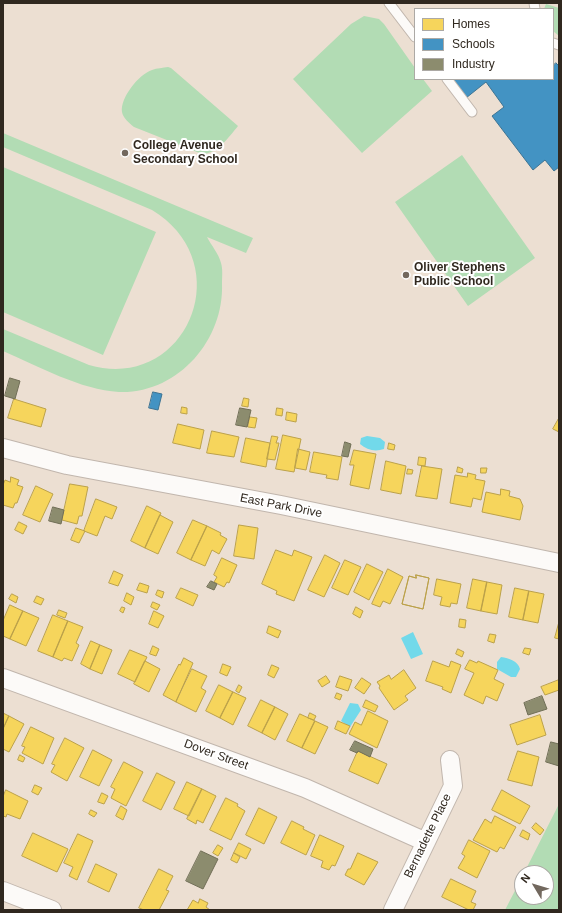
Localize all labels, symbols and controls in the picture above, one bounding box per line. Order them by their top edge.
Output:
legend [414,8,554,80]
text: Homes [452,17,490,31]
text: Schools [452,37,495,51]
text: Industry [452,57,495,71]
place label: College Avenue Secondary School [133,139,238,167]
marker: College Avenue Secondary School [120,148,130,158]
place label: Oliver Stephens Public School [414,261,505,289]
marker: Oliver Stephens Public School [401,270,411,280]
street label: East Park Drive [239,491,323,521]
street label: Dover Street [182,737,250,773]
street label: Bernadette Place [401,791,455,881]
north arrow [514,865,554,905]
text: N [518,871,533,885]

